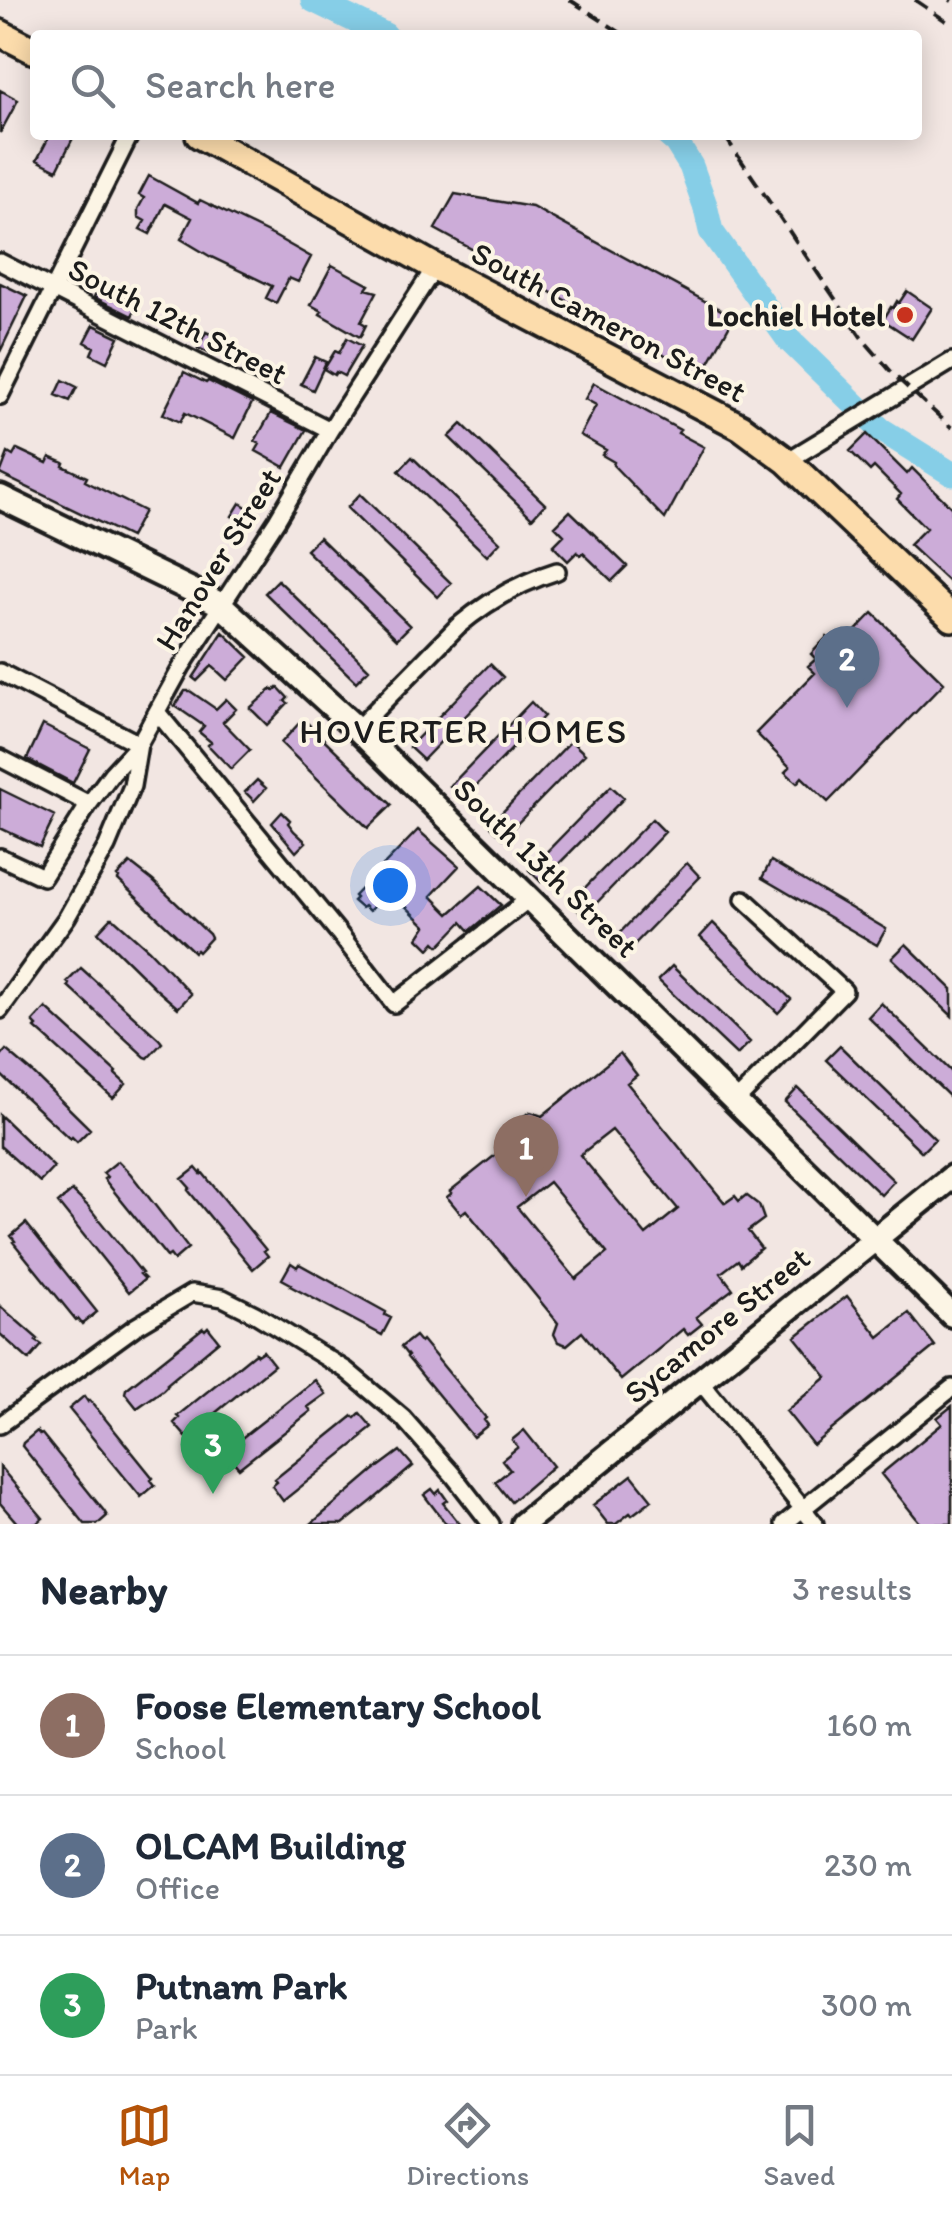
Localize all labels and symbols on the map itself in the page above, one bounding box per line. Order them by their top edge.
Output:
street label: South Cameron Street [465,234,753,410]
street label: South 12th Street [62,249,294,393]
place label: Lochiel Hotel [707,296,886,334]
marker: Lochiel Hotel [894,304,916,326]
street label: Hanover Street [147,461,289,657]
pin: 2 [814,626,880,708]
district label: HOVERTER HOMES [299,710,629,752]
street label: South 13th Street [446,771,646,965]
your location [365,860,416,911]
pin: 1 [494,1114,558,1197]
street label: Sycamore Street [617,1239,817,1411]
pin: 3 [180,1412,246,1494]

